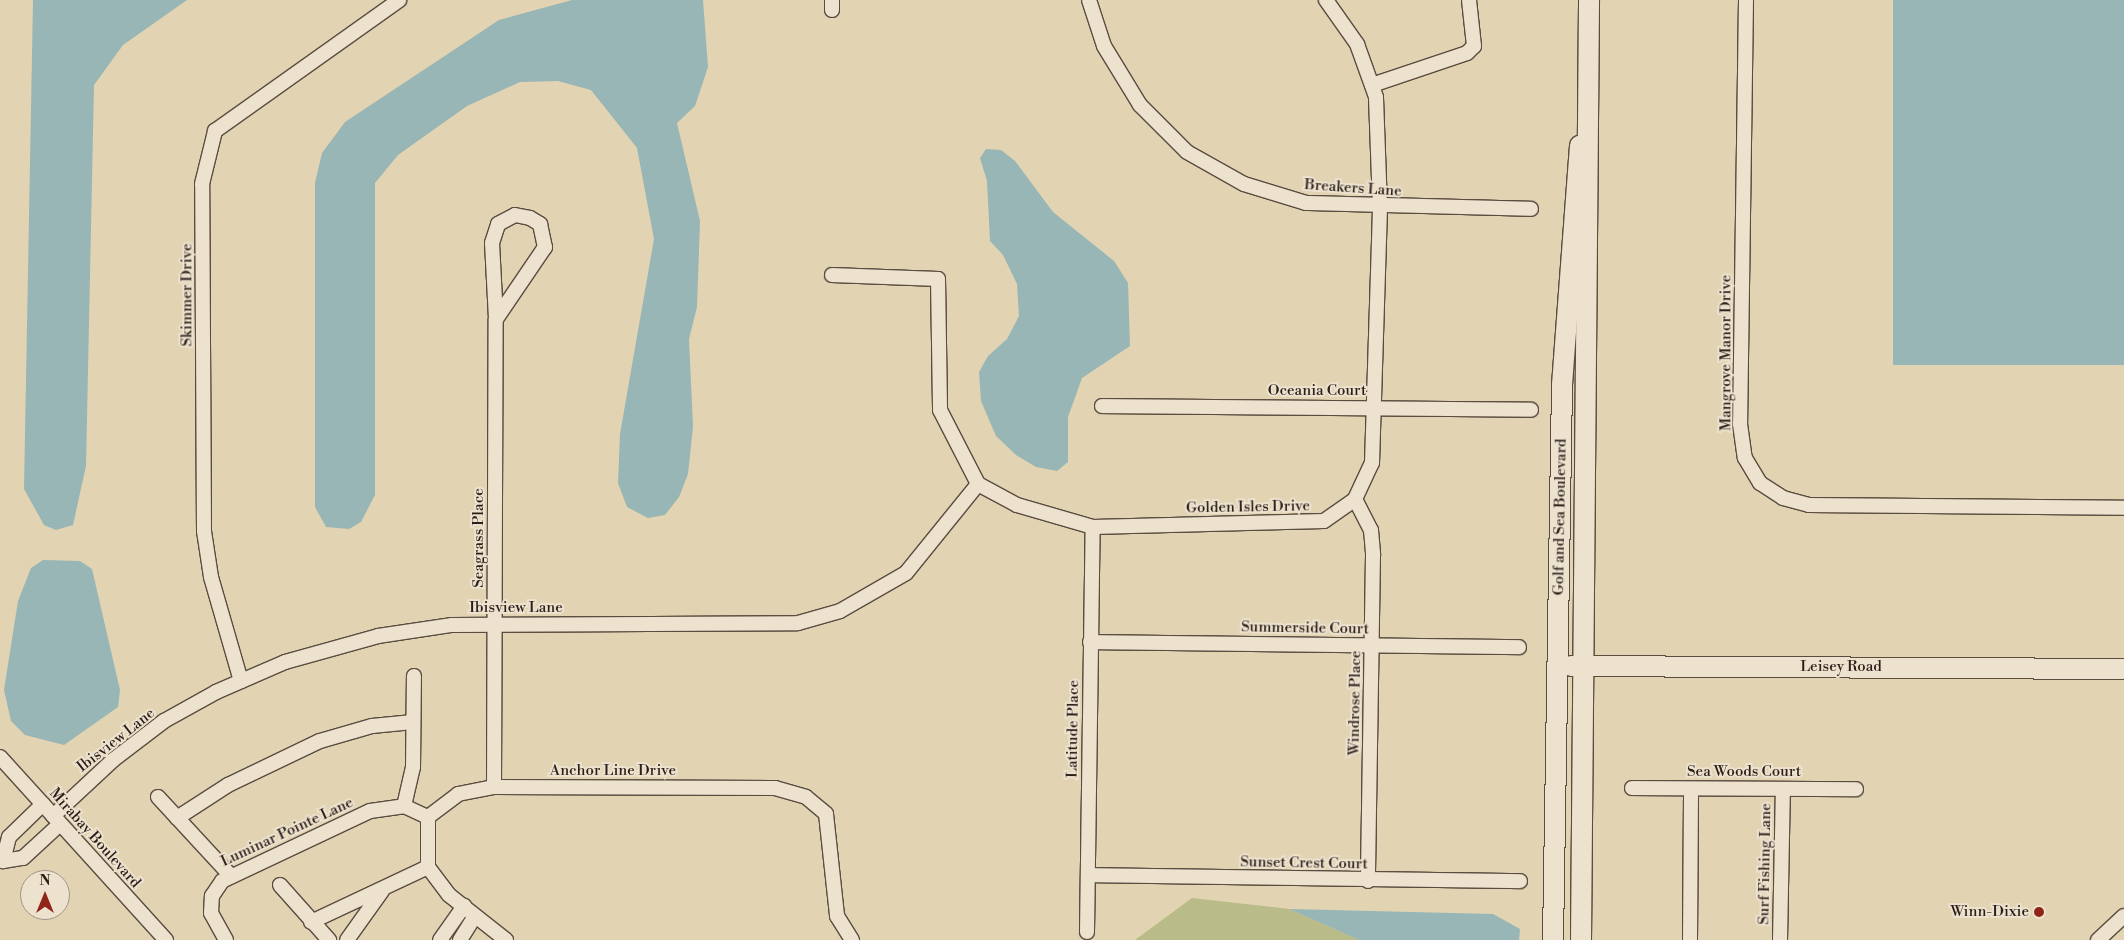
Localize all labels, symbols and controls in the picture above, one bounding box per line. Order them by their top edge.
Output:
street label: Breakers Lane [1304,176,1402,200]
street label: Skimmer Drive [178,243,196,347]
street label: Mangrove Manor Drive [1717,275,1735,431]
street label: Oceania Court [1268,382,1366,400]
street label: Golf and Sea Boulevard [1550,438,1570,596]
street label: Seagrass Place [470,488,488,588]
street label: Golden Isles Drive [1186,497,1310,517]
street label: Ibisview Lane [469,599,563,617]
street label: Summerside Court [1241,618,1369,638]
street label: Windrose Place [1345,650,1365,756]
street label: Leisey Road [1800,658,1882,676]
street label: Latitude Place [1063,680,1083,778]
street label: Ibisview Lane [74,704,158,776]
street label: Anchor Line Drive [550,762,676,780]
street label: Sea Woods Court [1687,763,1801,781]
street label: Mirabay Boulevard [45,784,145,892]
street label: Luminar Pointe Lane [218,793,356,871]
street label: Surf Fishing Lane [1755,803,1775,925]
street label: Sunset Crest Court [1240,853,1368,873]
north arrow [20,870,70,920]
text: N [39,872,51,890]
place label: Winn-Dixie [1950,903,2029,921]
marker: Winn-Dixie [2033,906,2045,918]

